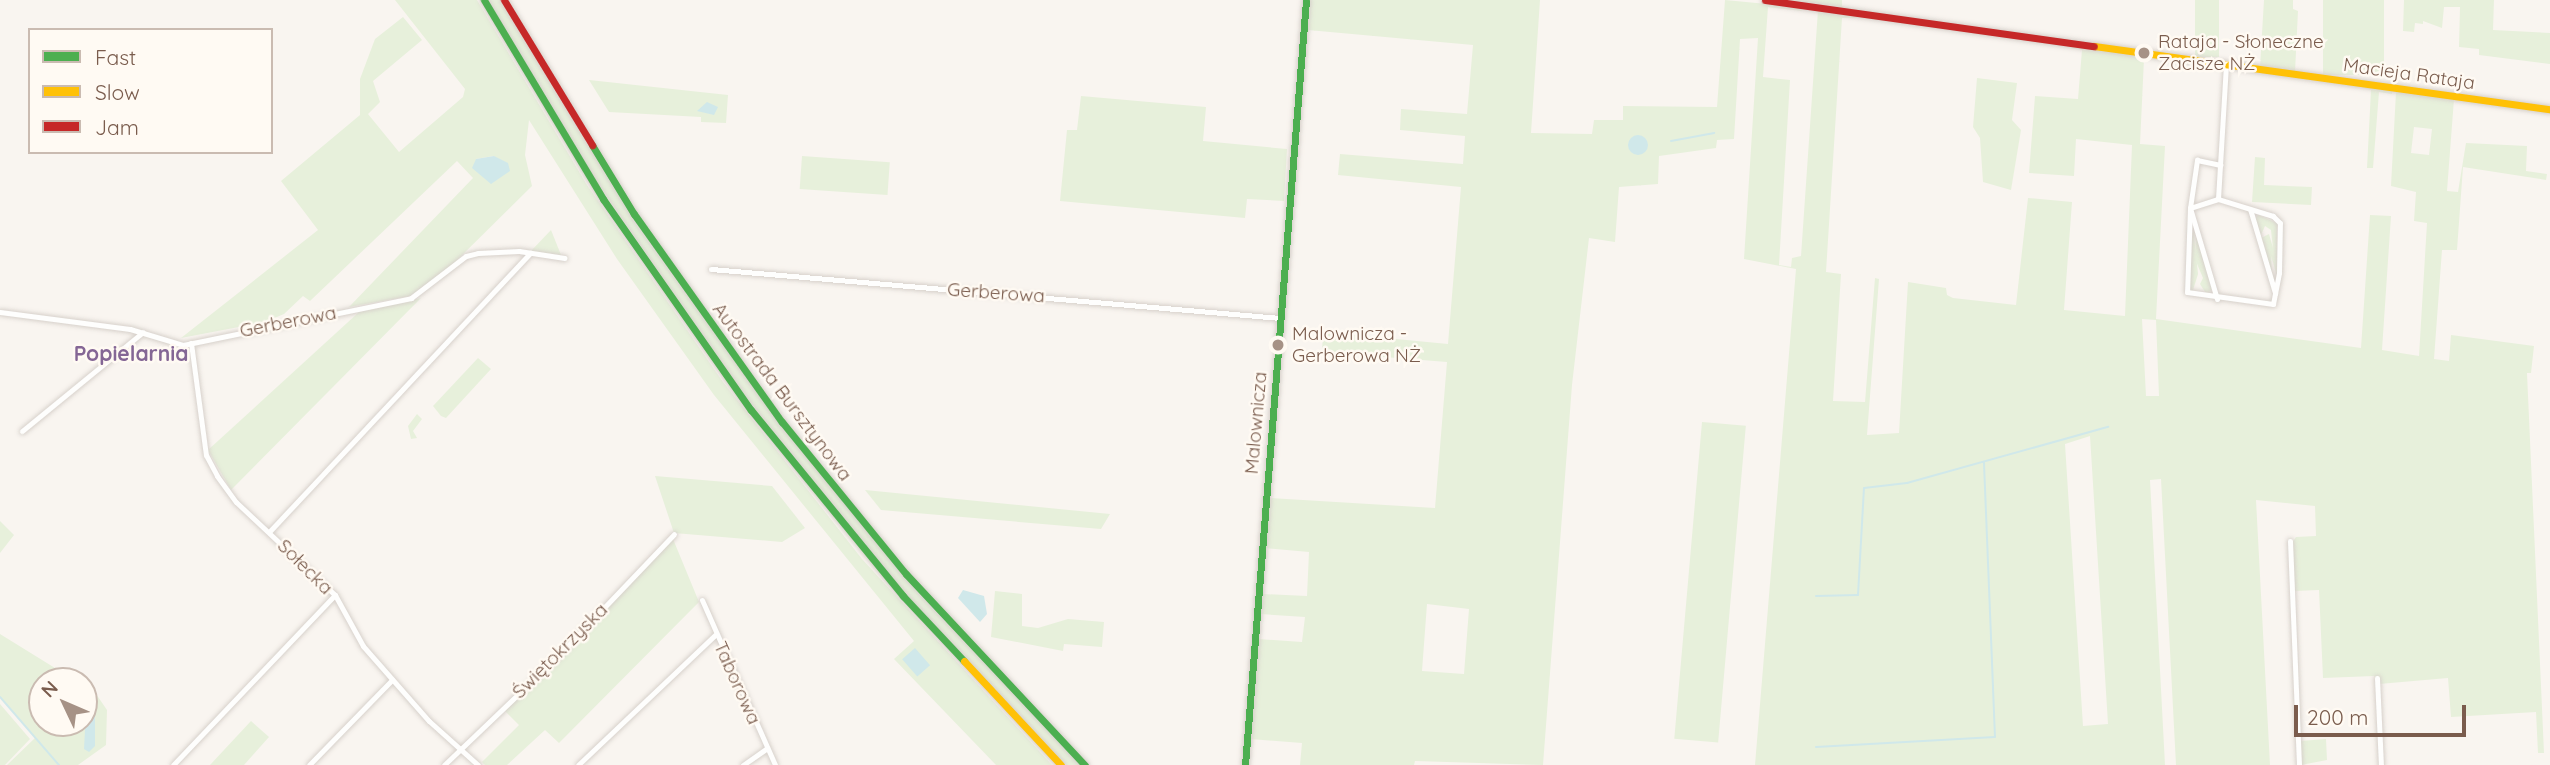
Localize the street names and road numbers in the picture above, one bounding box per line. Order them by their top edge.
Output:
street label: Macieja Rataja [2342,53,2476,95]
street label: Gerberowa [946,278,1046,308]
street label: Autostrada Bursztynowa [708,298,856,486]
street label: Gerberowa [238,301,338,343]
street label: Malownicza [1240,371,1272,475]
street label: Sołecka [273,535,337,599]
street label: Świętokrzyska [508,599,612,703]
street label: Taborowa [709,638,765,728]

